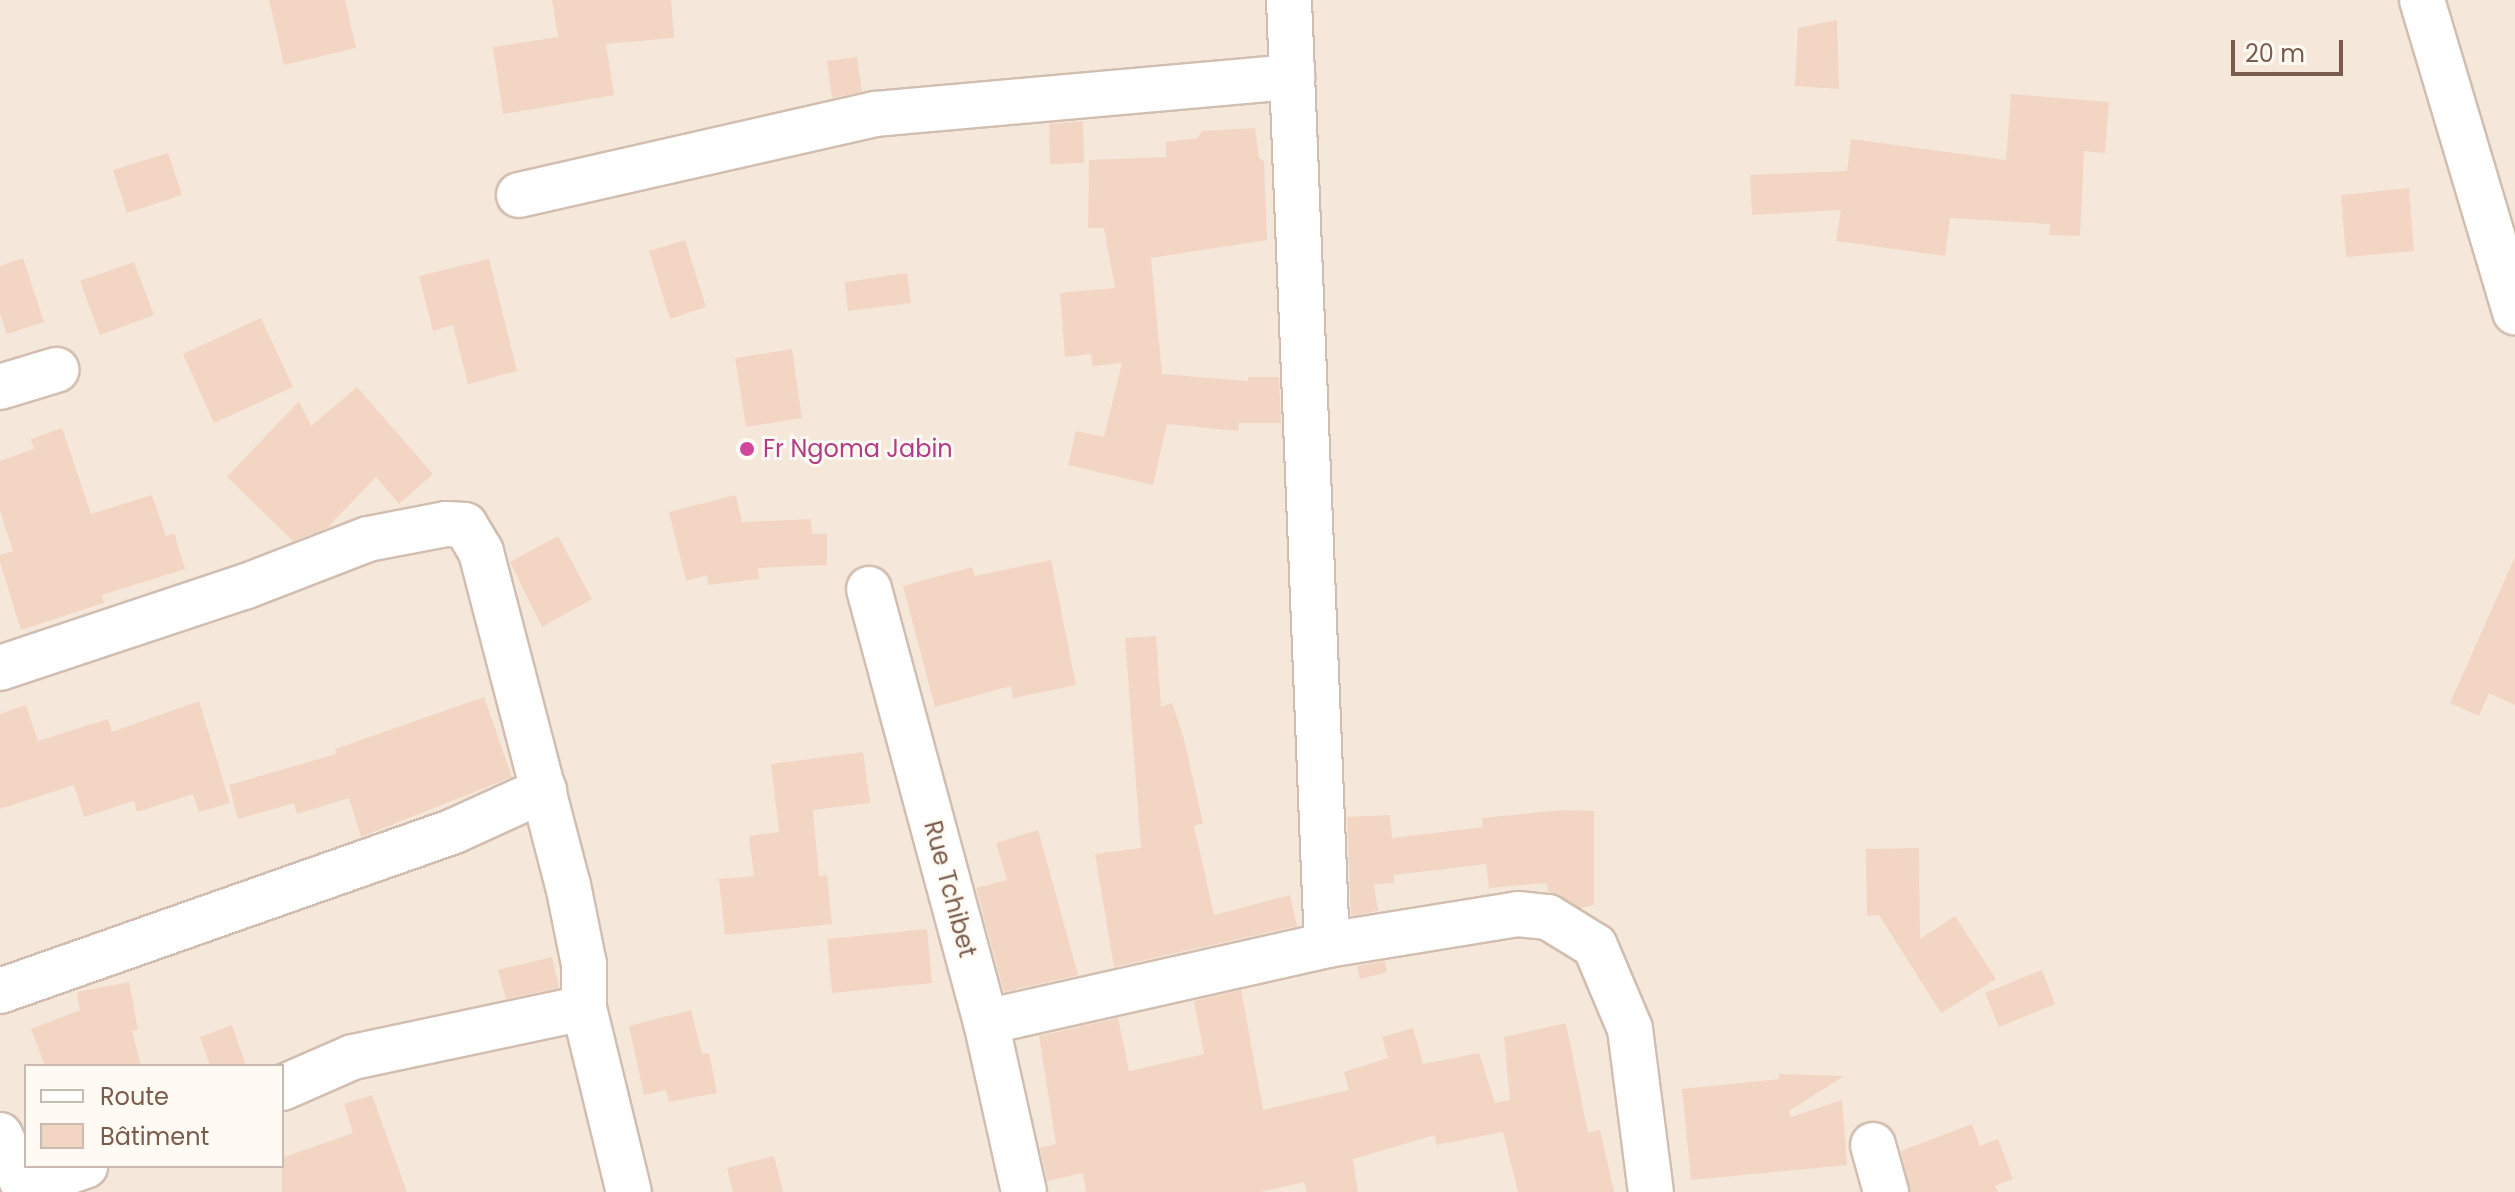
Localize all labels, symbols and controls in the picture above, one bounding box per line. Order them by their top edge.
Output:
scale bar [2235,24,2347,74]
text: 20 m [2245,37,2305,70]
place label: Fr Ngoma Jabin [763,435,953,463]
marker: Fr Ngoma Jabin [738,440,756,458]
street label: Rue Tchibet [918,818,982,960]
legend [24,1064,284,1168]
text: Route [100,1080,169,1113]
text: Bâtiment [100,1120,209,1153]

